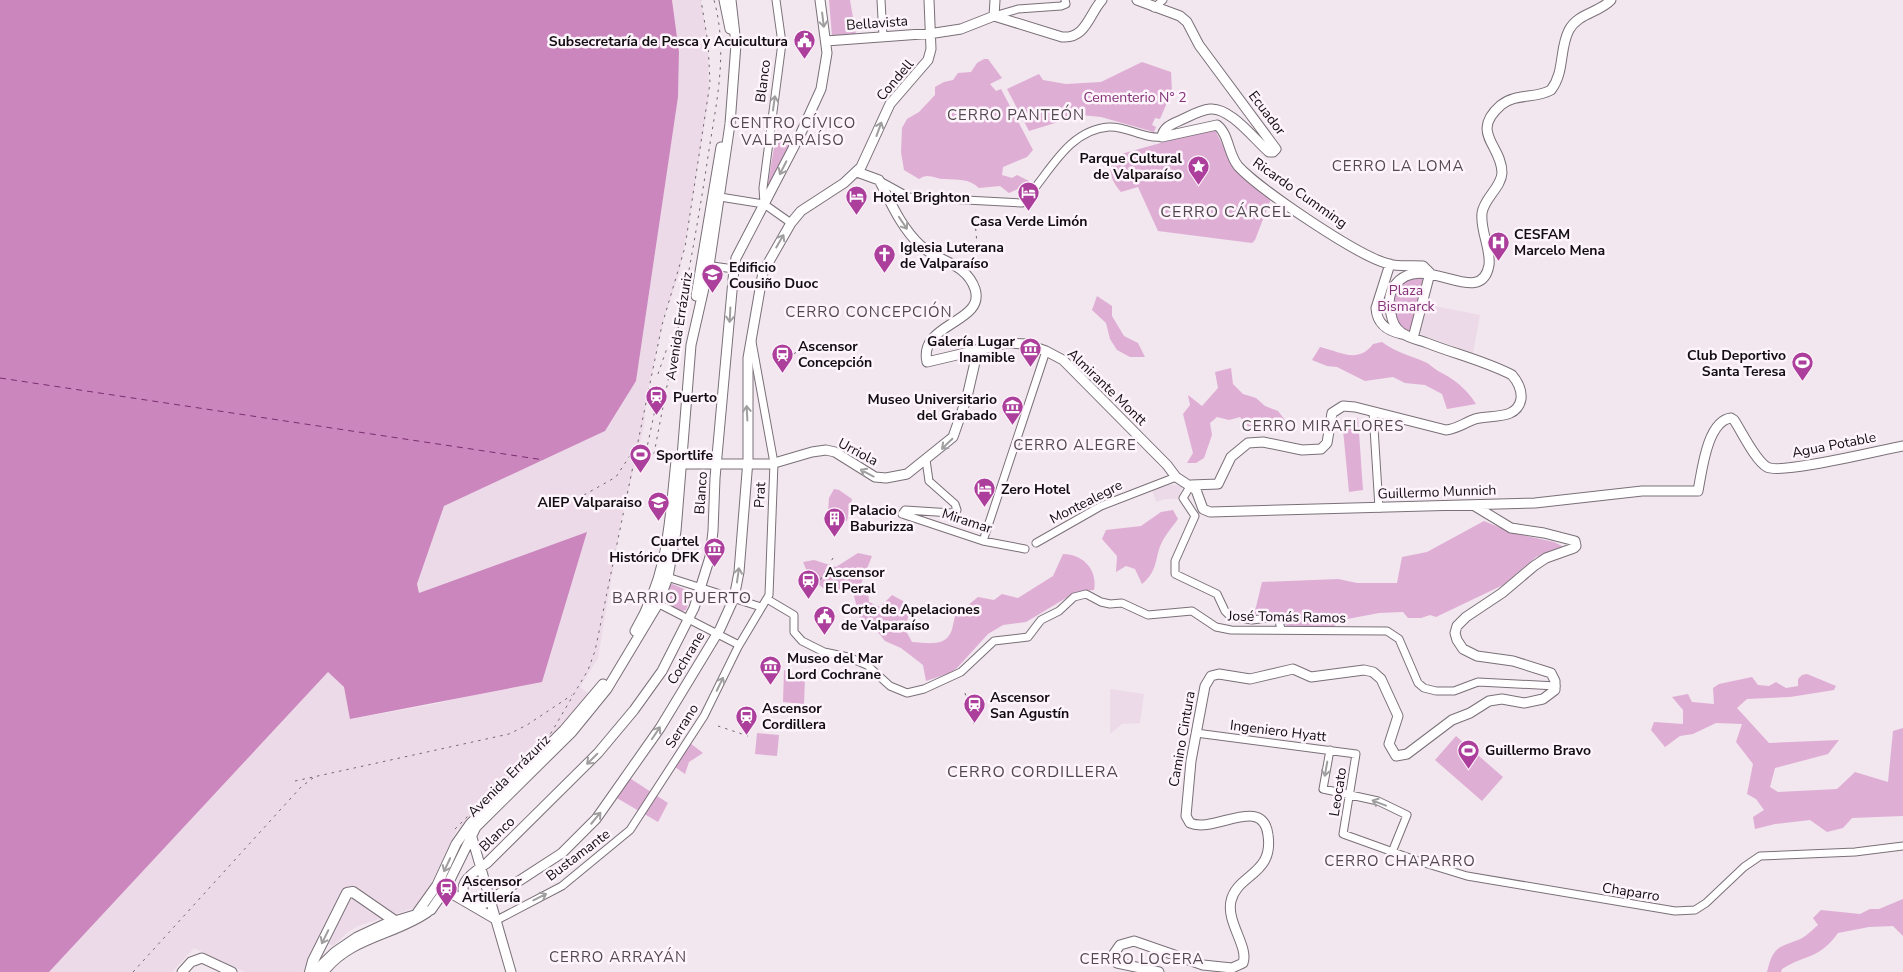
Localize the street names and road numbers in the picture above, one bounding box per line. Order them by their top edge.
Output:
street label: Bellavista [845,11,909,35]
street label: Condell [872,55,918,105]
street label: Blanco [751,58,775,104]
street label: Ecuador [1244,87,1290,139]
street label: Ricardo Cumming [1249,153,1351,233]
street label: Avenida Errázuriz [661,270,697,382]
street label: Almirante Montt [1063,344,1151,430]
street label: Agua Potable [1790,428,1878,462]
street label: Urriola [835,434,881,470]
street label: Blanco [690,471,712,515]
street label: Montealegre [1046,475,1126,529]
street label: Guillermo Munnich [1377,480,1497,504]
street label: Prat [750,481,770,508]
street label: Miramar [939,504,995,538]
street label: José Tomás Ramos [1227,606,1347,628]
street label: Cochrane [663,628,709,688]
street label: Camino Cintura [1164,690,1200,788]
street label: Serrano [661,700,703,752]
street label: Ingeniero Hyatt [1229,716,1327,746]
street label: Avenida Errázuriz [464,730,555,821]
street label: Leocato [1325,766,1351,818]
street label: Blanco [475,812,519,856]
street label: Bustamante [542,825,614,885]
street label: Chaparro [1601,878,1661,906]

